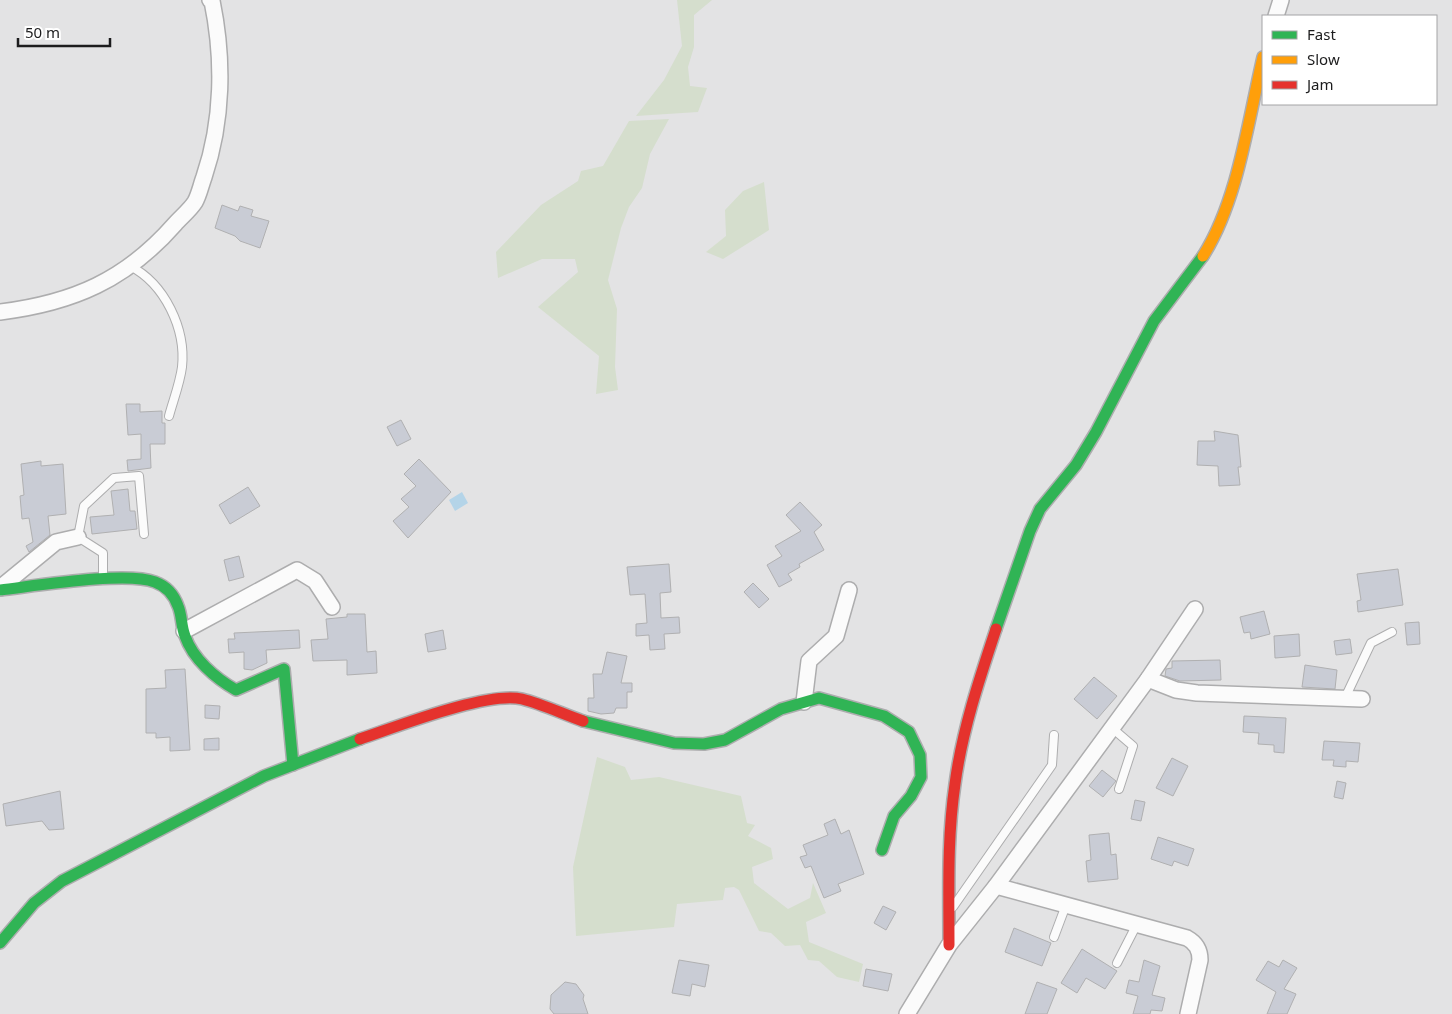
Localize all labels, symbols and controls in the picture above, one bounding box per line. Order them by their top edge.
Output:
scale bar [18,15,110,47]
legend [1262,15,1437,105]
text: 50 m [25,22,60,42]
text: Fast [1307,24,1336,44]
text: Slow [1307,49,1340,69]
text: Jam [1305,74,1334,94]

